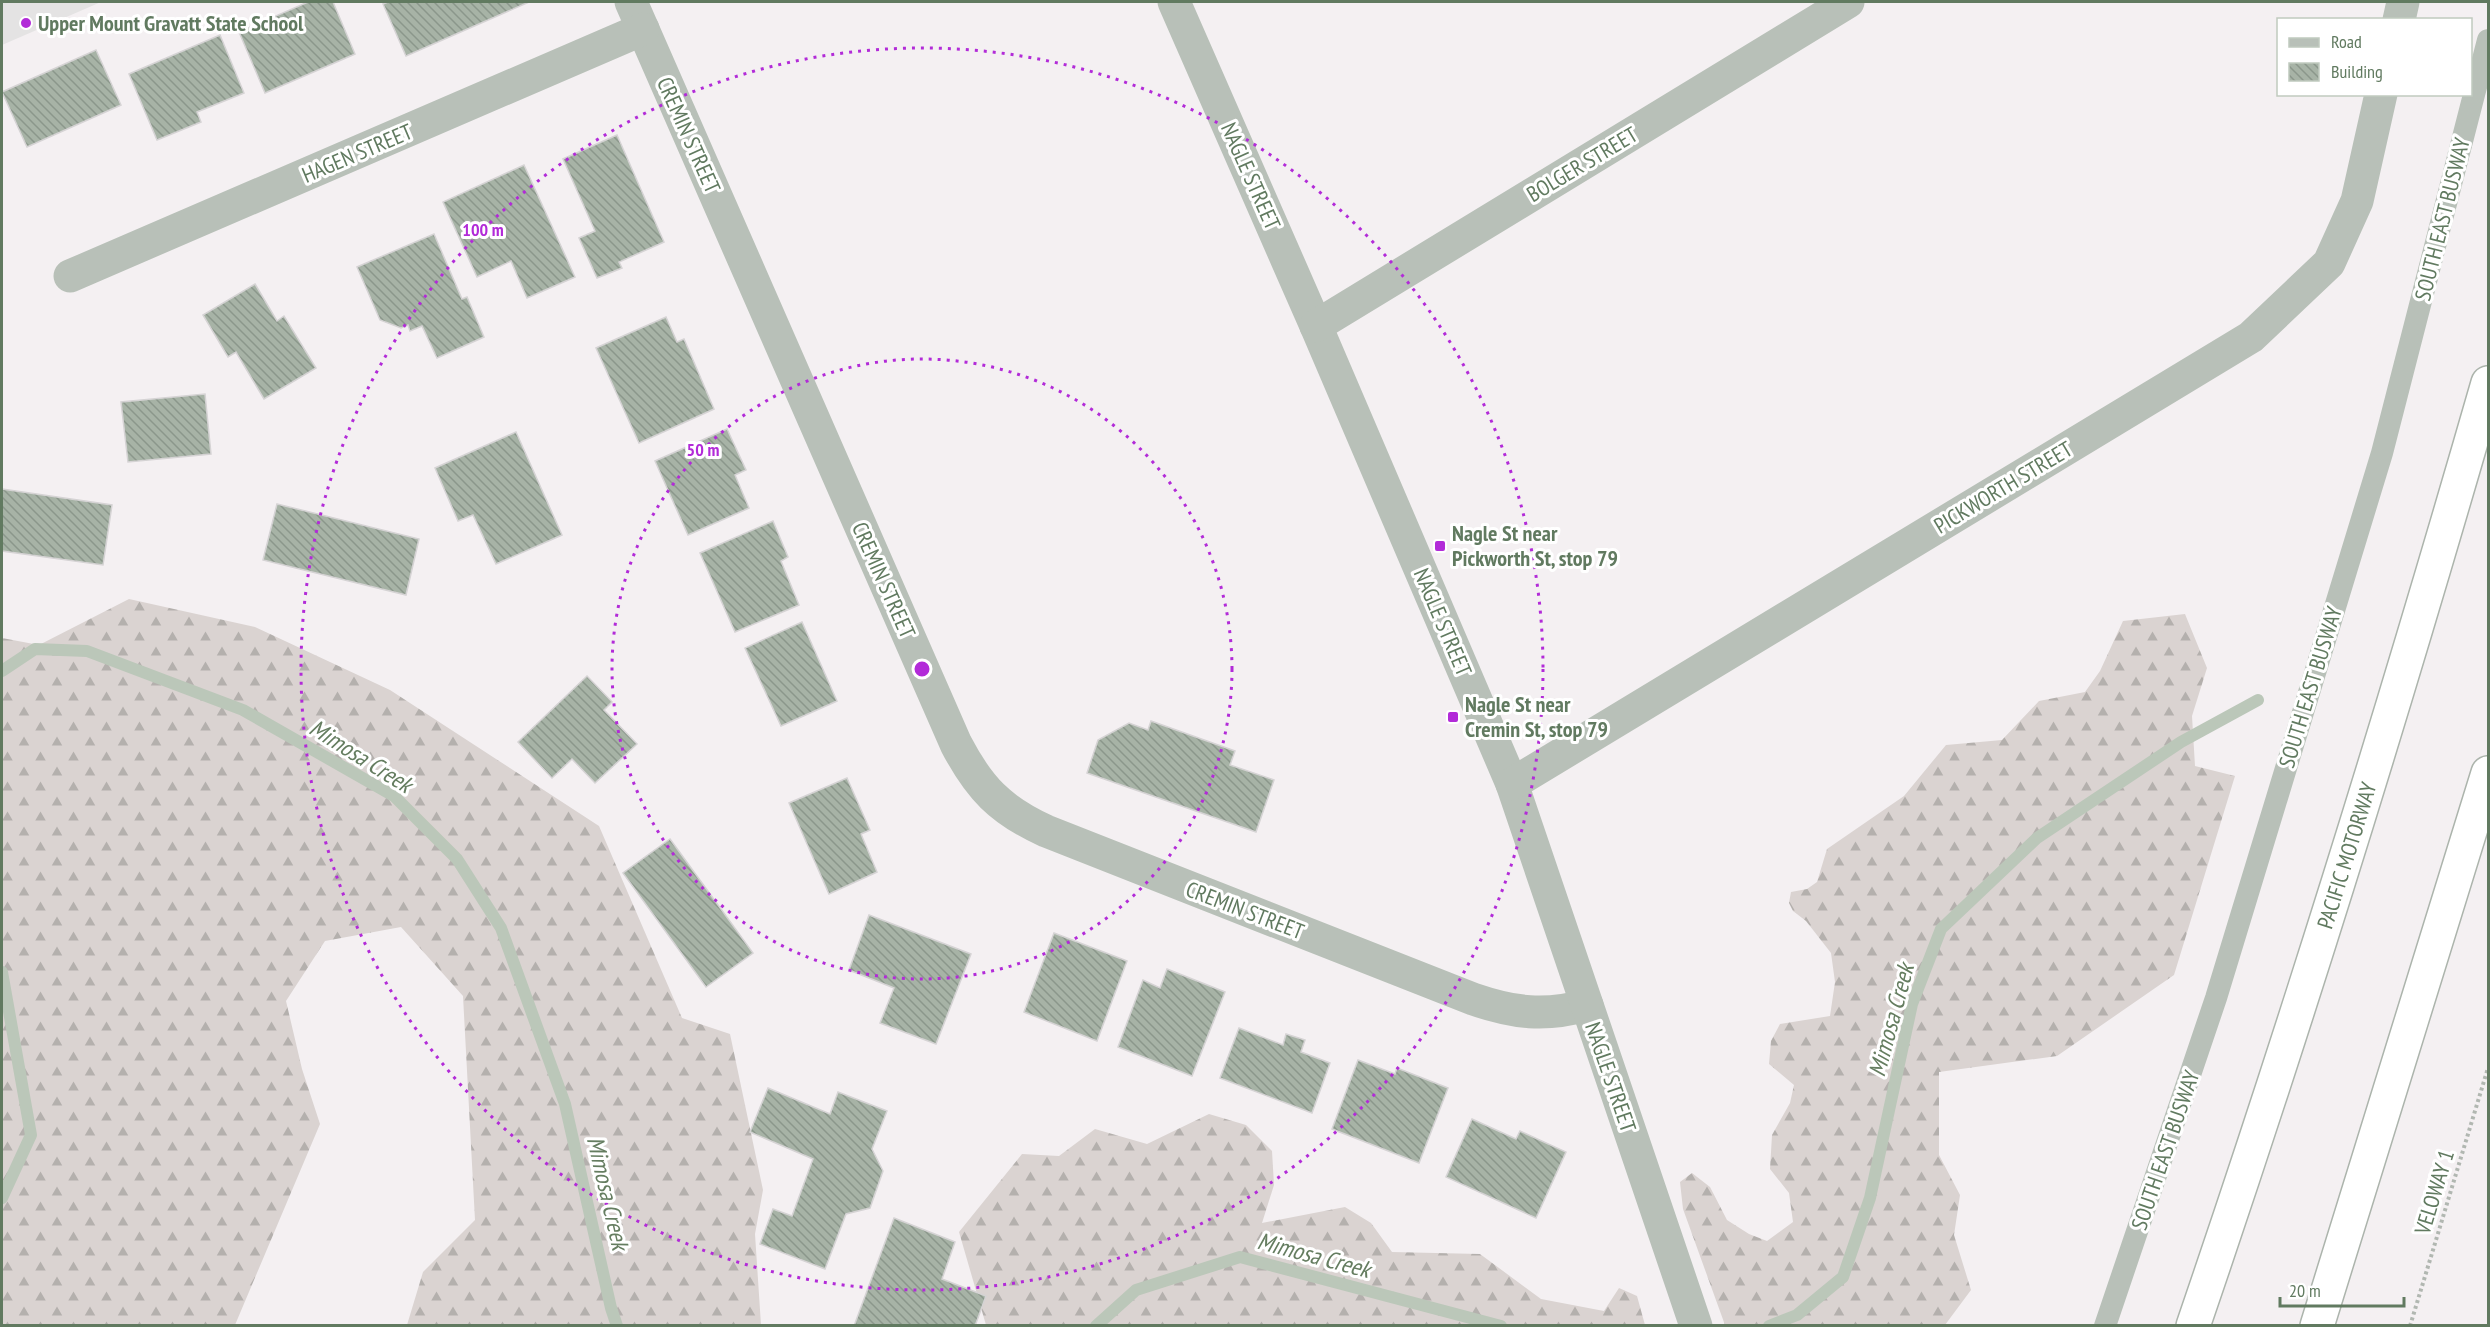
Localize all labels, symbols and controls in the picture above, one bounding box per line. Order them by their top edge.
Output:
place label: Upper Mount Gravatt State School [38,9,304,37]
marker: Upper Mount Gravatt State School [19,16,33,30]
legend [2277,18,2472,96]
text: Road [2331,30,2362,53]
text: Building [2331,60,2383,83]
street label: CREMIN STREET [651,73,727,198]
street label: HAGEN STREET [298,117,416,189]
street label: NAGLE STREET [1215,118,1287,234]
street label: BOLGER STREET [1522,120,1643,208]
street label: SOUTH EAST BUSWAY [2408,135,2476,303]
text: 100 m [462,218,504,241]
street label: PICKWORTH STREET [1929,435,2077,539]
text: 50 m [687,438,719,461]
street label: CREMIN STREET [846,518,922,643]
place label: Nagle St near Pickworth St, stop 79 [1452,519,1618,572]
marker: Nagle St near Pickworth St, stop 79 [1433,539,1447,553]
street label: NAGLE STREET [1408,564,1478,680]
street label: SOUTH EAST BUSWAY [2272,603,2348,771]
centre of rings [912,659,932,679]
place label: Nagle St near Cremin St, stop 79 [1465,690,1608,743]
marker: Nagle St near Cremin St, stop 79 [1446,710,1460,724]
water label: Mimosa Creek [304,712,420,801]
street label: PACIFIC MOTORWAY [2311,779,2383,932]
street label: CREMIN STREET [1182,875,1308,945]
water label: Mimosa Creek [1861,958,1922,1080]
street label: NAGLE STREET [1579,1018,1643,1136]
street label: SOUTH EAST BUSWAY [2125,1067,2205,1233]
water label: Mimosa Creek [580,1133,637,1255]
street label: VELOWAY 1 [2408,1146,2460,1239]
water label: Mimosa Creek [1254,1225,1376,1286]
scale bar [2280,1270,2404,1308]
text: 20 m [2289,1279,2321,1302]

